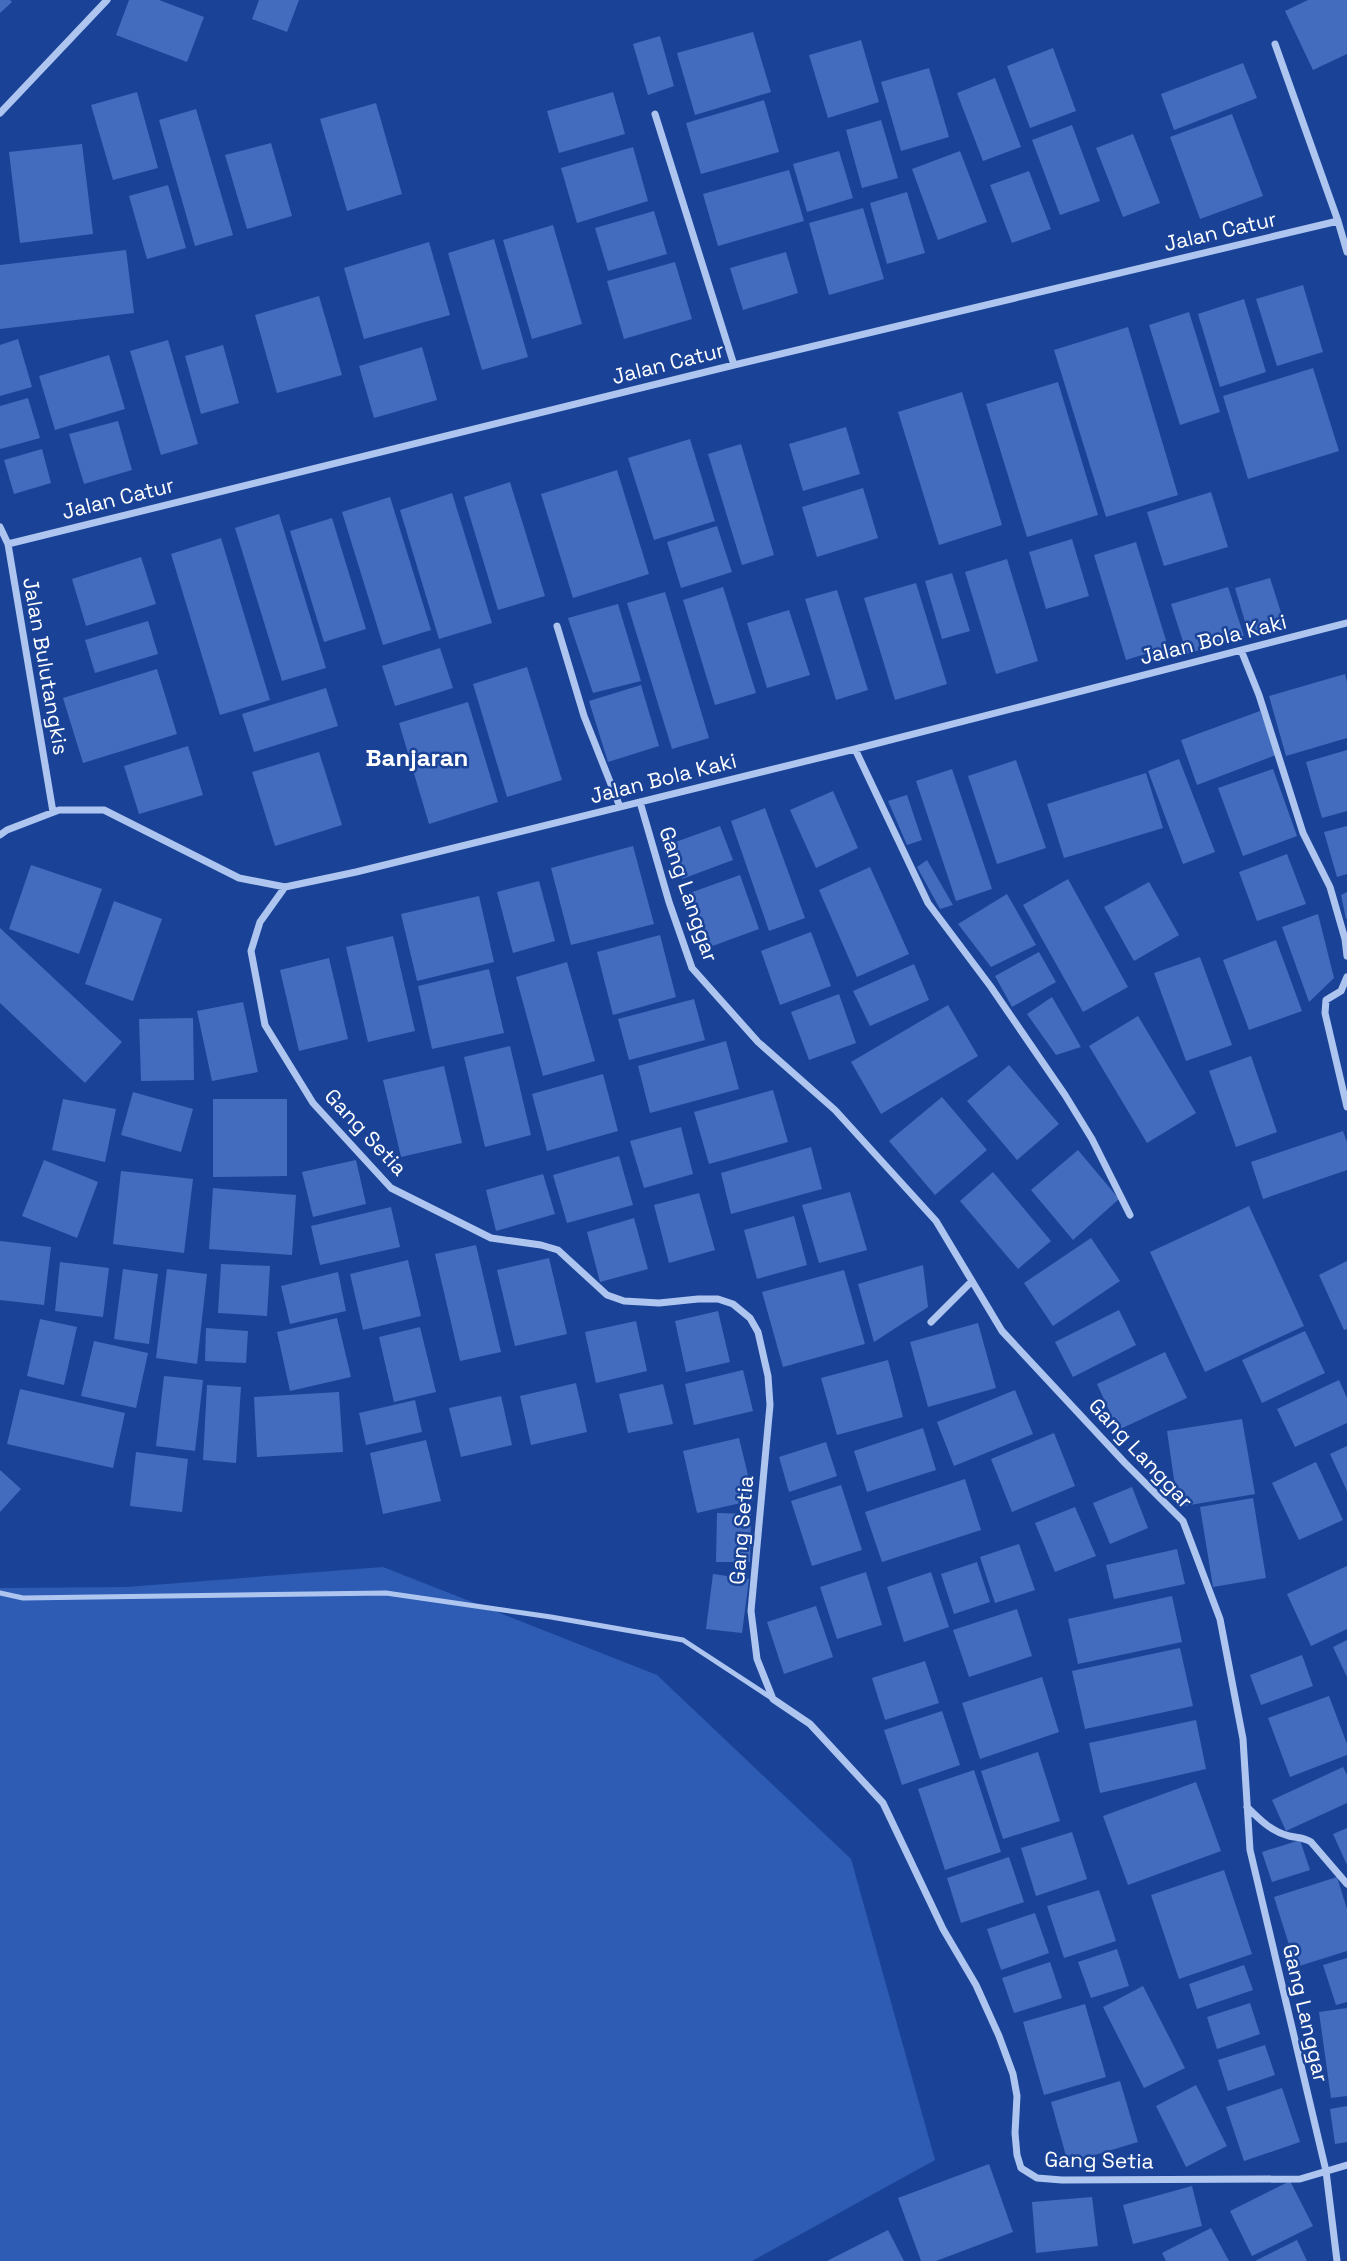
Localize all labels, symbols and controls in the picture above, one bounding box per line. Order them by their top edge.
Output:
street label: Jalan Catur [1161,205,1279,257]
street label: Jalan Catur [609,336,727,390]
street label: Jalan Catur [59,471,177,525]
street label: Jalan Bulutangkis [17,575,75,757]
street label: Jalan Bola Kaki [1137,608,1289,670]
district label: Banjaran [366,742,468,773]
street label: Jalan Bola Kaki [587,747,739,809]
street label: Gang Langgar [653,823,725,965]
street label: Gang Setia [319,1083,413,1181]
street label: Gang Langgar [1083,1392,1199,1514]
street label: Gang Setia [723,1474,759,1586]
street label: Gang Langgar [1277,1941,1335,2085]
street label: Gang Setia [1044,2146,1154,2174]

